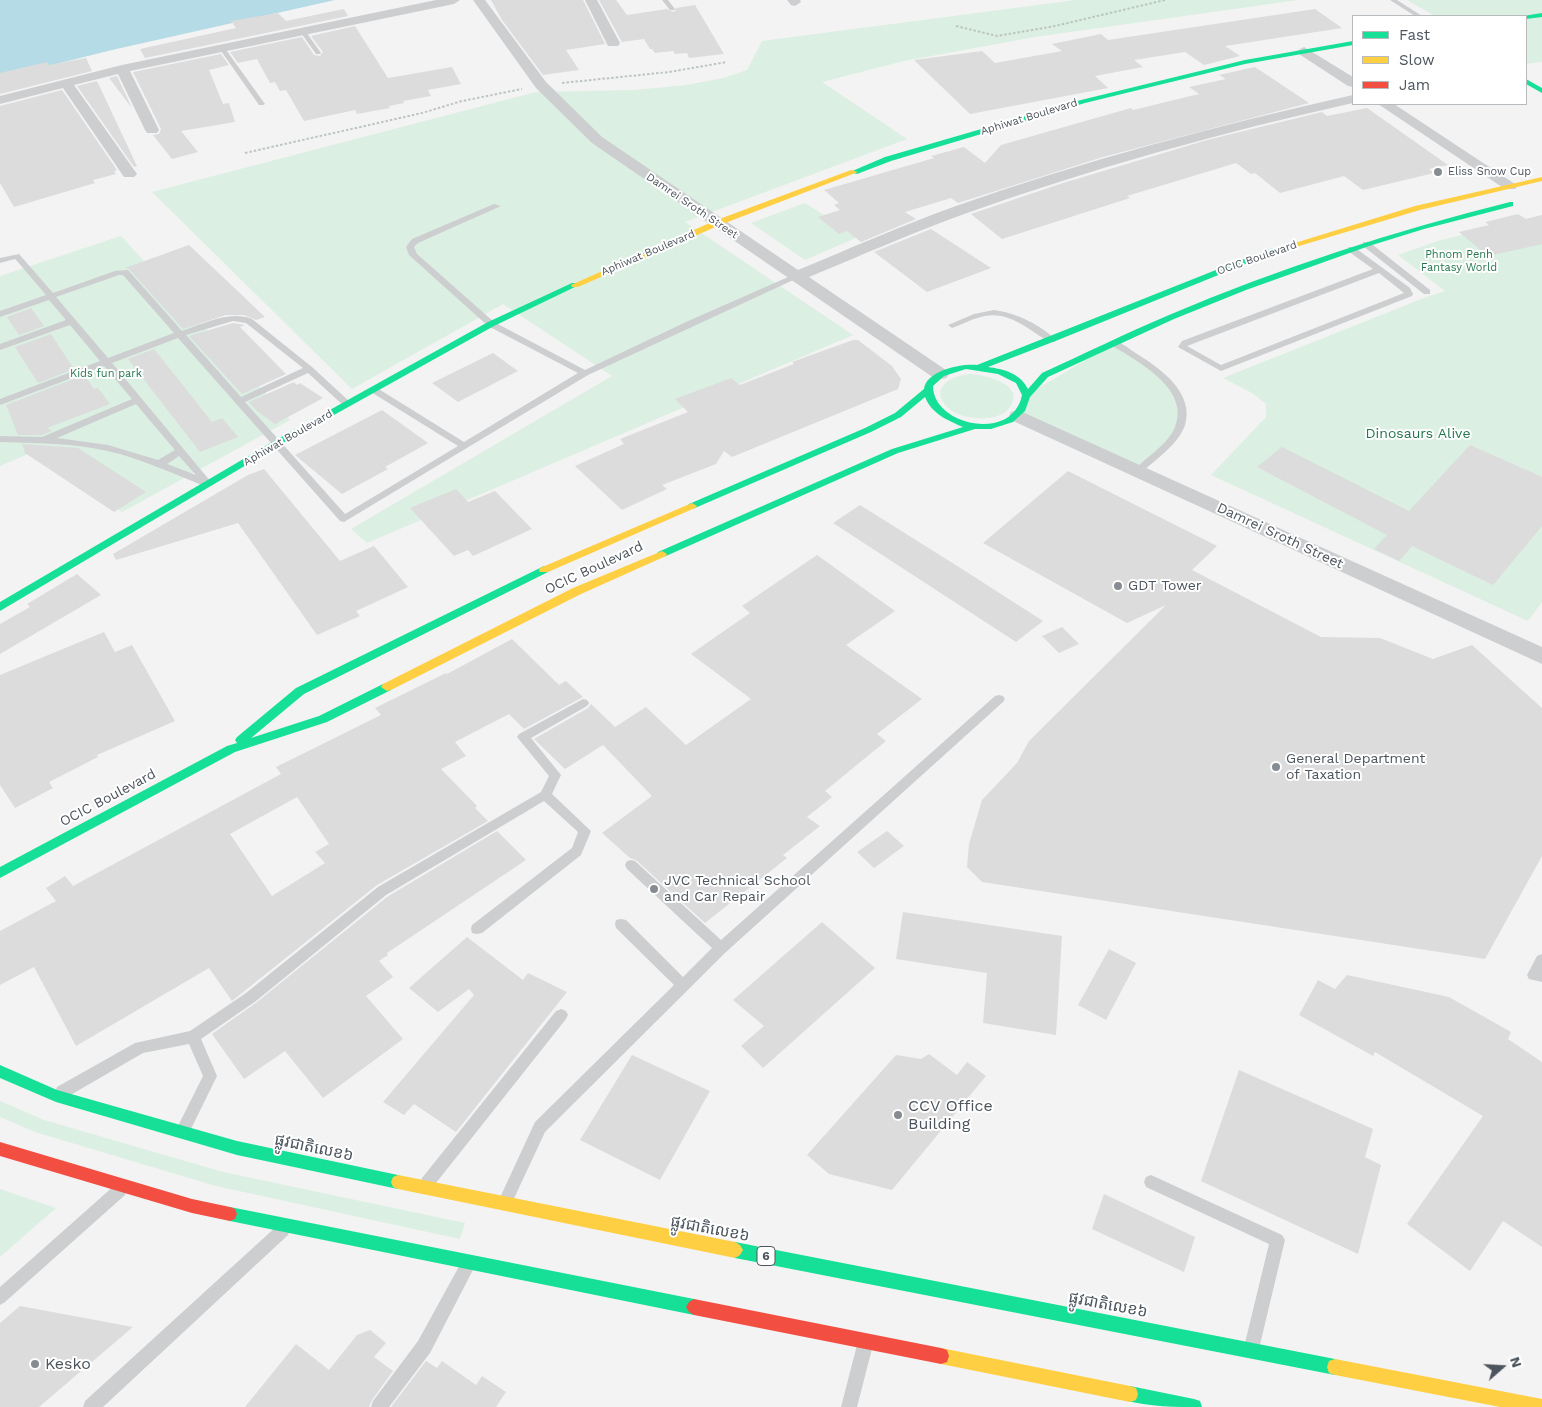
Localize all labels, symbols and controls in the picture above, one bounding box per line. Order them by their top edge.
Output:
legend [1352,15,1527,105]
text: Fast [1399,26,1430,44]
text: Slow [1399,51,1435,69]
text: Jam [1399,76,1430,94]
street label: Aphiwat Boulevard [979,96,1079,138]
place label: Eliss Snow Cup [1448,165,1531,179]
marker: Eliss Snow Cup [1432,166,1444,178]
street label: Damrei Sroth Street [644,170,740,242]
street label: Aphiwat Boulevard [599,227,697,279]
street label: OCIC Boulevard [1215,238,1299,278]
park label: Phnom Penh Fantasy World [1421,248,1497,274]
park label: Kids fun park [70,367,142,381]
street label: Aphiwat Boulevard [241,407,335,469]
park label: Dinosaurs Alive [1366,426,1470,442]
street label: Damrei Sroth Street [1214,499,1346,573]
street label: OCIC Boulevard [542,538,646,598]
place label: GDT Tower [1128,578,1202,594]
marker: GDT Tower [1112,580,1124,592]
place label: General Department of Taxation [1286,751,1425,784]
marker: General Department of Taxation [1270,761,1282,773]
street label: OCIC Boulevard [57,766,159,830]
place label: JVC Technical School and Car Repair [664,873,810,906]
marker: JVC Technical School and Car Repair [648,883,660,895]
place label: CCV Office Building [908,1096,993,1134]
marker: CCV Office Building [892,1109,904,1121]
street label: ផ្លូវជាតិលេខ៦ [273,1130,355,1166]
street label: ផ្លូវជាតិលេខ៦ [669,1212,751,1246]
road number: 6 [757,1246,775,1266]
street label: ផ្លូវជាតិលេខ៦ [1067,1288,1149,1322]
north arrow [1477,1342,1527,1392]
place label: Kesko [45,1354,91,1374]
text: N [1507,1355,1525,1370]
marker: Kesko [29,1358,41,1370]

